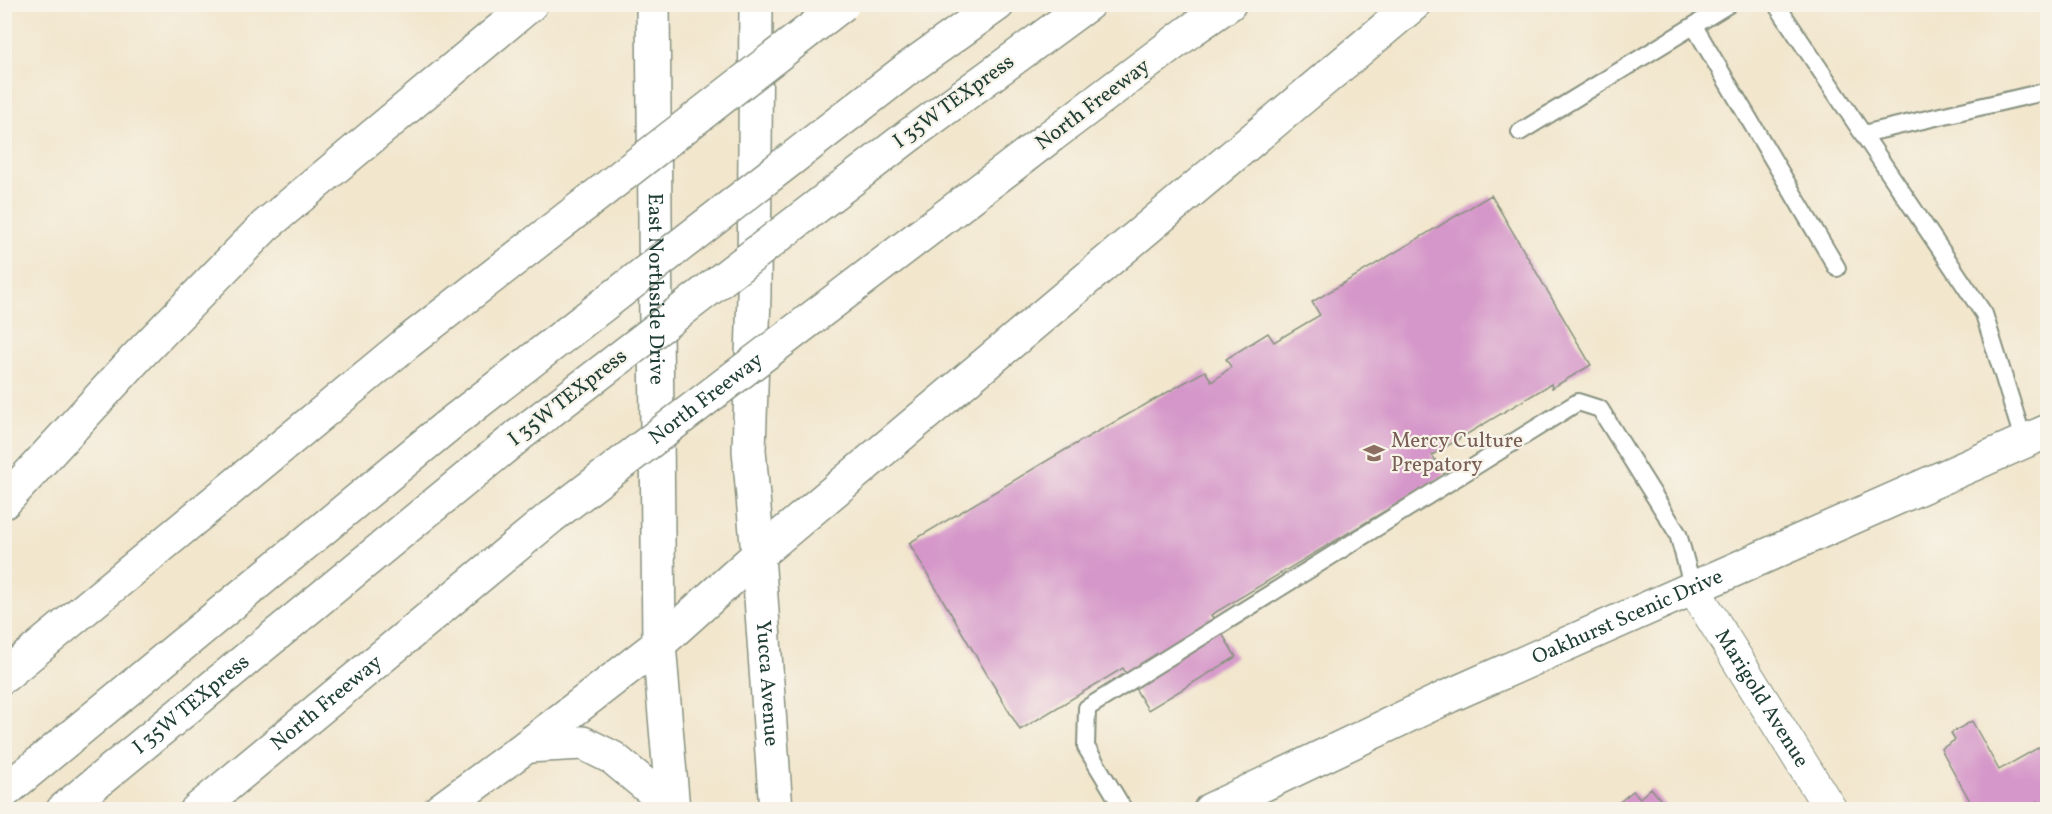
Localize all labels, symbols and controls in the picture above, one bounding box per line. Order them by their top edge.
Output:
street label: I 35W TEXpress [887,48,1021,156]
street label: North Freeway [1030,52,1157,158]
street label: East Northside Drive [640,193,671,385]
street label: I 35W TEXpress [502,342,634,454]
street label: North Freeway [643,345,770,452]
place label: Mercy Culture Prepatory [1391,427,1523,480]
school or university icon: Mercy Culture Prepatory [1362,441,1386,465]
street label: Oakhurst Scenic Drive [1528,562,1728,672]
street label: Yucca Avenue [748,619,786,747]
street label: Marigold Avenue [1708,624,1816,773]
street label: I 35W TEXpress [126,648,256,761]
street label: North Freeway [264,648,389,758]

